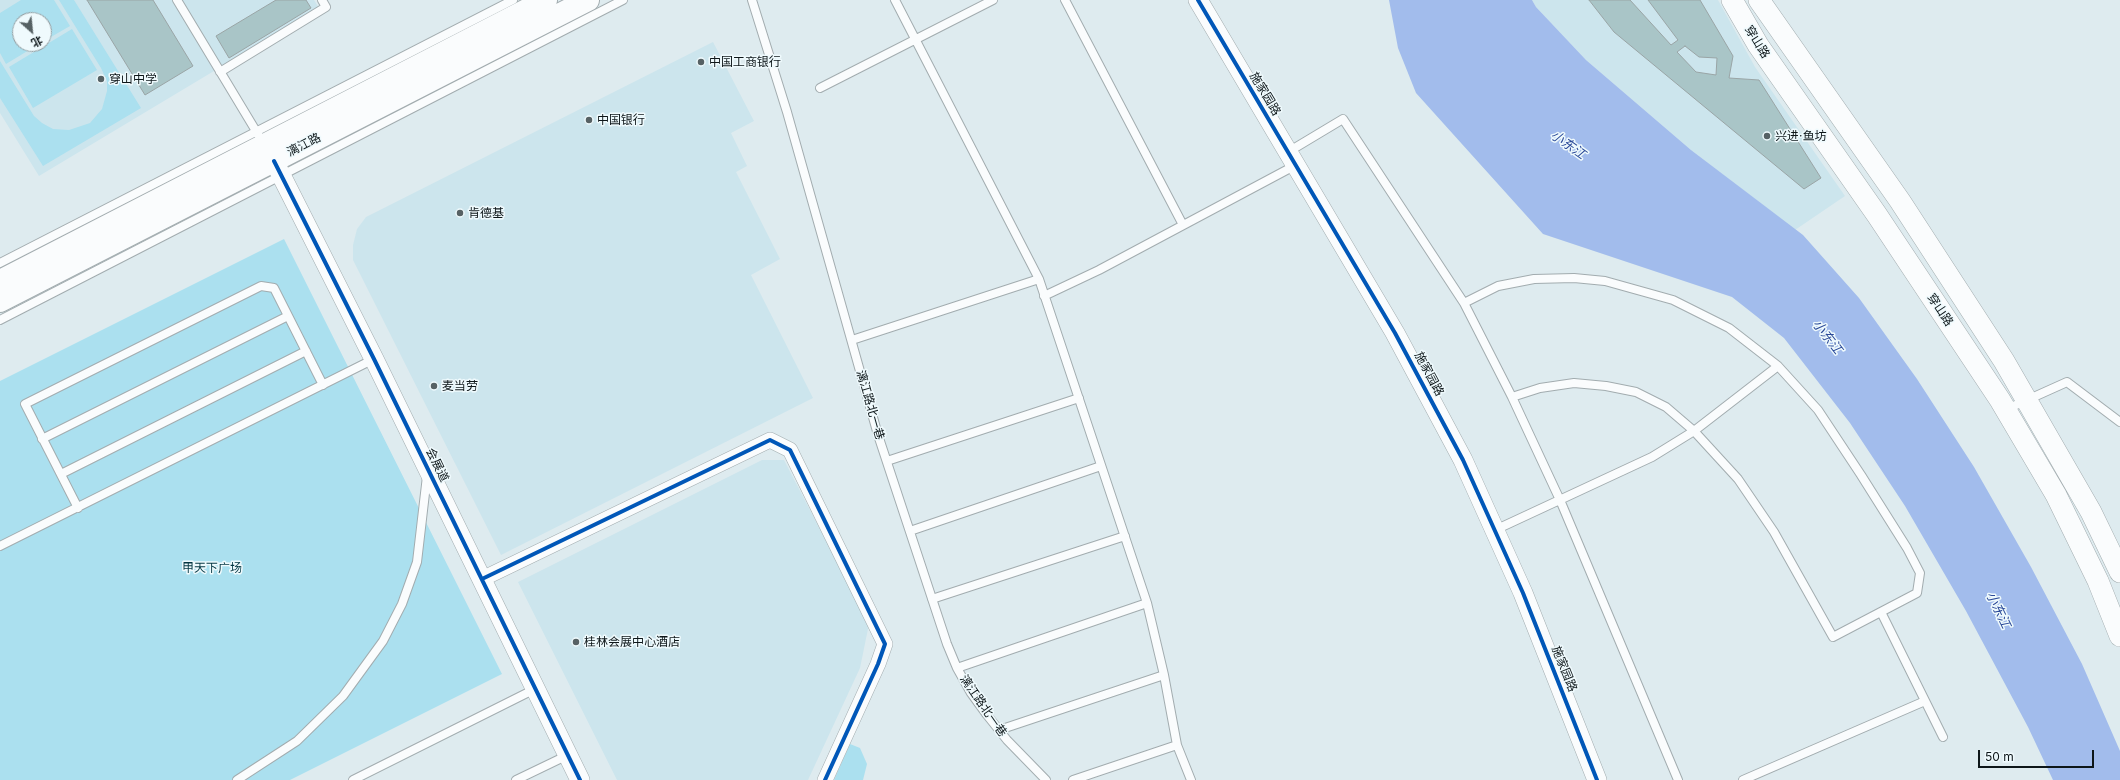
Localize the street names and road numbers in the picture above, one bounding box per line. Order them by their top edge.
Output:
street label: 穿山路 [1741,23,1773,61]
street label: 施家园路 [1246,70,1284,118]
street label: 漓江路 [285,130,323,160]
street label: 穿山路 [1924,291,1956,329]
street label: 施家园路 [1411,349,1447,399]
street label: 漓江路北一巷 [853,368,887,442]
street label: 会展道 [423,446,451,484]
street label: 施家园路 [1548,644,1580,694]
street label: 漓江路北一巷 [956,672,1010,740]

